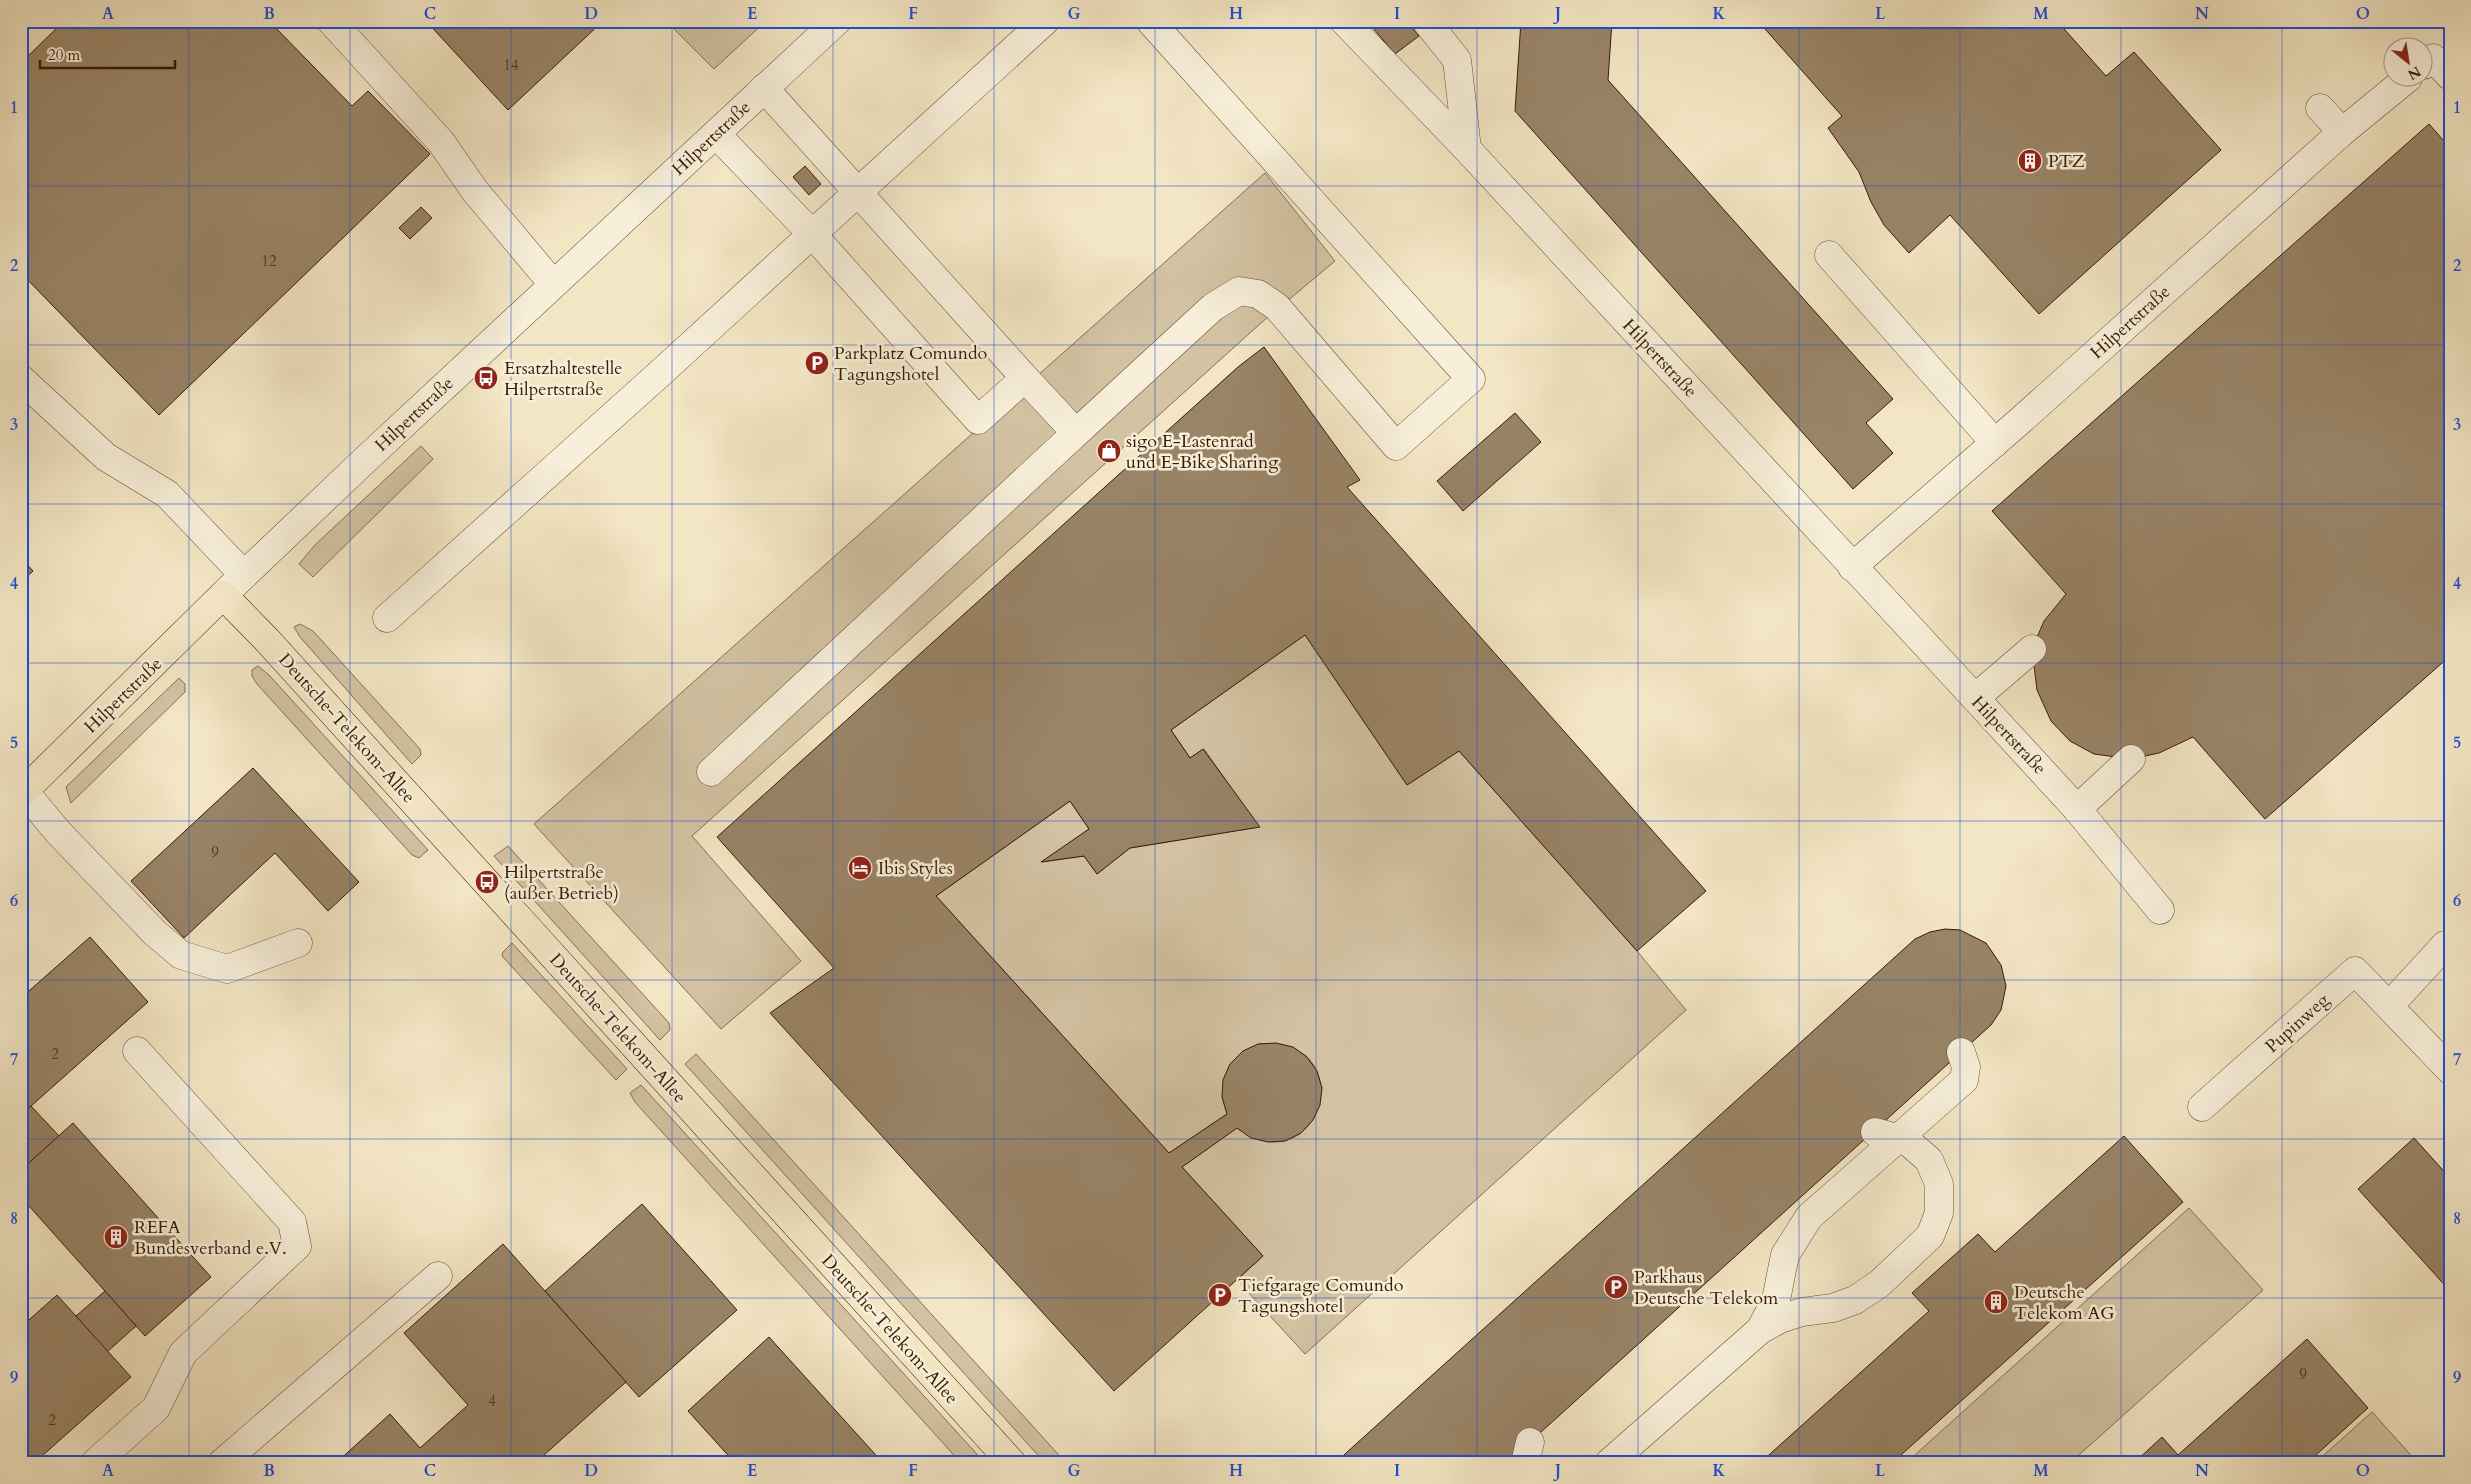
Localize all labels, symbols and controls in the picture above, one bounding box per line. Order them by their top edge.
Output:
text: A [102,3,114,25]
text: B [263,3,275,25]
text: C [424,3,436,25]
text: D [584,3,598,25]
text: E [747,3,757,25]
text: F [908,3,918,25]
text: G [1067,3,1081,25]
text: H [1229,3,1243,25]
text: I [1394,3,1400,25]
text: J [1553,3,1561,25]
text: K [1713,3,1726,25]
text: L [1875,3,1886,25]
text: M [2033,3,2049,25]
text: N [2195,3,2209,25]
text: O [2356,3,2370,25]
scale bar [40,38,175,70]
north arrow [2384,38,2434,88]
text: 20 m [48,45,80,65]
house number: 14 [503,55,519,75]
text: N [2404,62,2424,84]
street label: Hilpertstraße [666,95,756,181]
text: 1 [10,97,18,119]
text: 1 [2453,97,2461,119]
building icon: PTZ [2017,148,2043,174]
place label: PTZ [2048,149,2085,174]
house number: 12 [261,251,277,271]
text: 2 [10,255,18,277]
text: 2 [2453,255,2461,277]
street label: Hilpertstraße [2085,280,2176,365]
street label: Hilpertstraße [1617,313,1703,403]
place label: Parkplatz Comundo Tagungshotel [834,341,988,387]
parking icon: Parkplatz Comundo Tagungshotel [804,350,830,376]
place label: Ersatzhaltestelle Hilpertstraße [504,356,623,402]
bus stop icon: Ersatzhaltestelle Hilpertstraße [473,365,499,391]
street label: Hilpertstraße [369,371,459,457]
text: 3 [10,414,18,436]
text: 3 [2453,414,2461,436]
place label: sigo E-Lastenrad und E-Bike Sharing [1126,429,1279,475]
shop icon: sigo E-Lastenrad und E-Bike Sharing [1096,438,1122,464]
text: 4 [10,573,18,595]
text: 4 [2453,573,2461,595]
street label: Deutsche-Telekom-Allee [273,648,421,809]
street label: Hilpertstraße [79,652,168,739]
street label: Hilpertstraße [1966,690,2052,780]
text: 5 [10,732,18,754]
text: 5 [2453,732,2461,754]
house number: 9 [211,842,219,862]
hotel icon: Ibis Styles [847,855,873,881]
place label: Ibis Styles [878,856,953,881]
place label: Hilpertstraße (außer Betrieb) [504,860,619,906]
bus stop icon: Hilpertstraße (außer Betrieb) [474,869,500,895]
text: 6 [10,890,18,912]
text: 6 [2453,890,2461,912]
street label: Deutsche-Telekom-Allee [544,948,692,1109]
street label: Pupinweg [2260,987,2335,1059]
house number: 2 [51,1044,59,1064]
text: 7 [10,1049,18,1071]
text: 7 [2453,1049,2461,1071]
text: 8 [10,1208,18,1230]
text: 8 [2453,1208,2461,1230]
place label: REFA Bundesverband e.V. [134,1215,287,1261]
building icon: REFA Bundesverband e.V. [103,1224,129,1250]
street label: Deutsche-Telekom-Allee [816,1249,964,1410]
place label: Parkhaus Deutsche Telekom [1634,1265,1779,1311]
place label: Tiefgarage Comundo Tagungshotel [1238,1273,1404,1319]
parking icon: Parkhaus Deutsche Telekom [1603,1274,1629,1300]
place label: Deutsche Telekom AG [2014,1280,2115,1326]
parking icon: Tiefgarage Comundo Tagungshotel [1207,1282,1233,1308]
building icon: Deutsche Telekom AG [1983,1289,2009,1315]
house number: 9 [2299,1364,2307,1384]
text: 9 [10,1367,18,1389]
text: 9 [2453,1367,2461,1389]
house number: 4 [488,1391,496,1411]
house number: 2 [48,1410,56,1430]
text: A [102,1460,114,1482]
text: B [263,1460,275,1482]
text: C [424,1460,436,1482]
text: D [584,1460,598,1482]
text: E [747,1460,757,1482]
text: F [908,1460,918,1482]
text: G [1067,1460,1081,1482]
text: H [1229,1460,1243,1482]
text: I [1394,1460,1400,1482]
text: J [1553,1460,1561,1482]
text: K [1713,1460,1726,1482]
text: L [1875,1460,1886,1482]
text: M [2033,1460,2049,1482]
text: N [2195,1460,2209,1482]
text: O [2356,1460,2370,1482]

